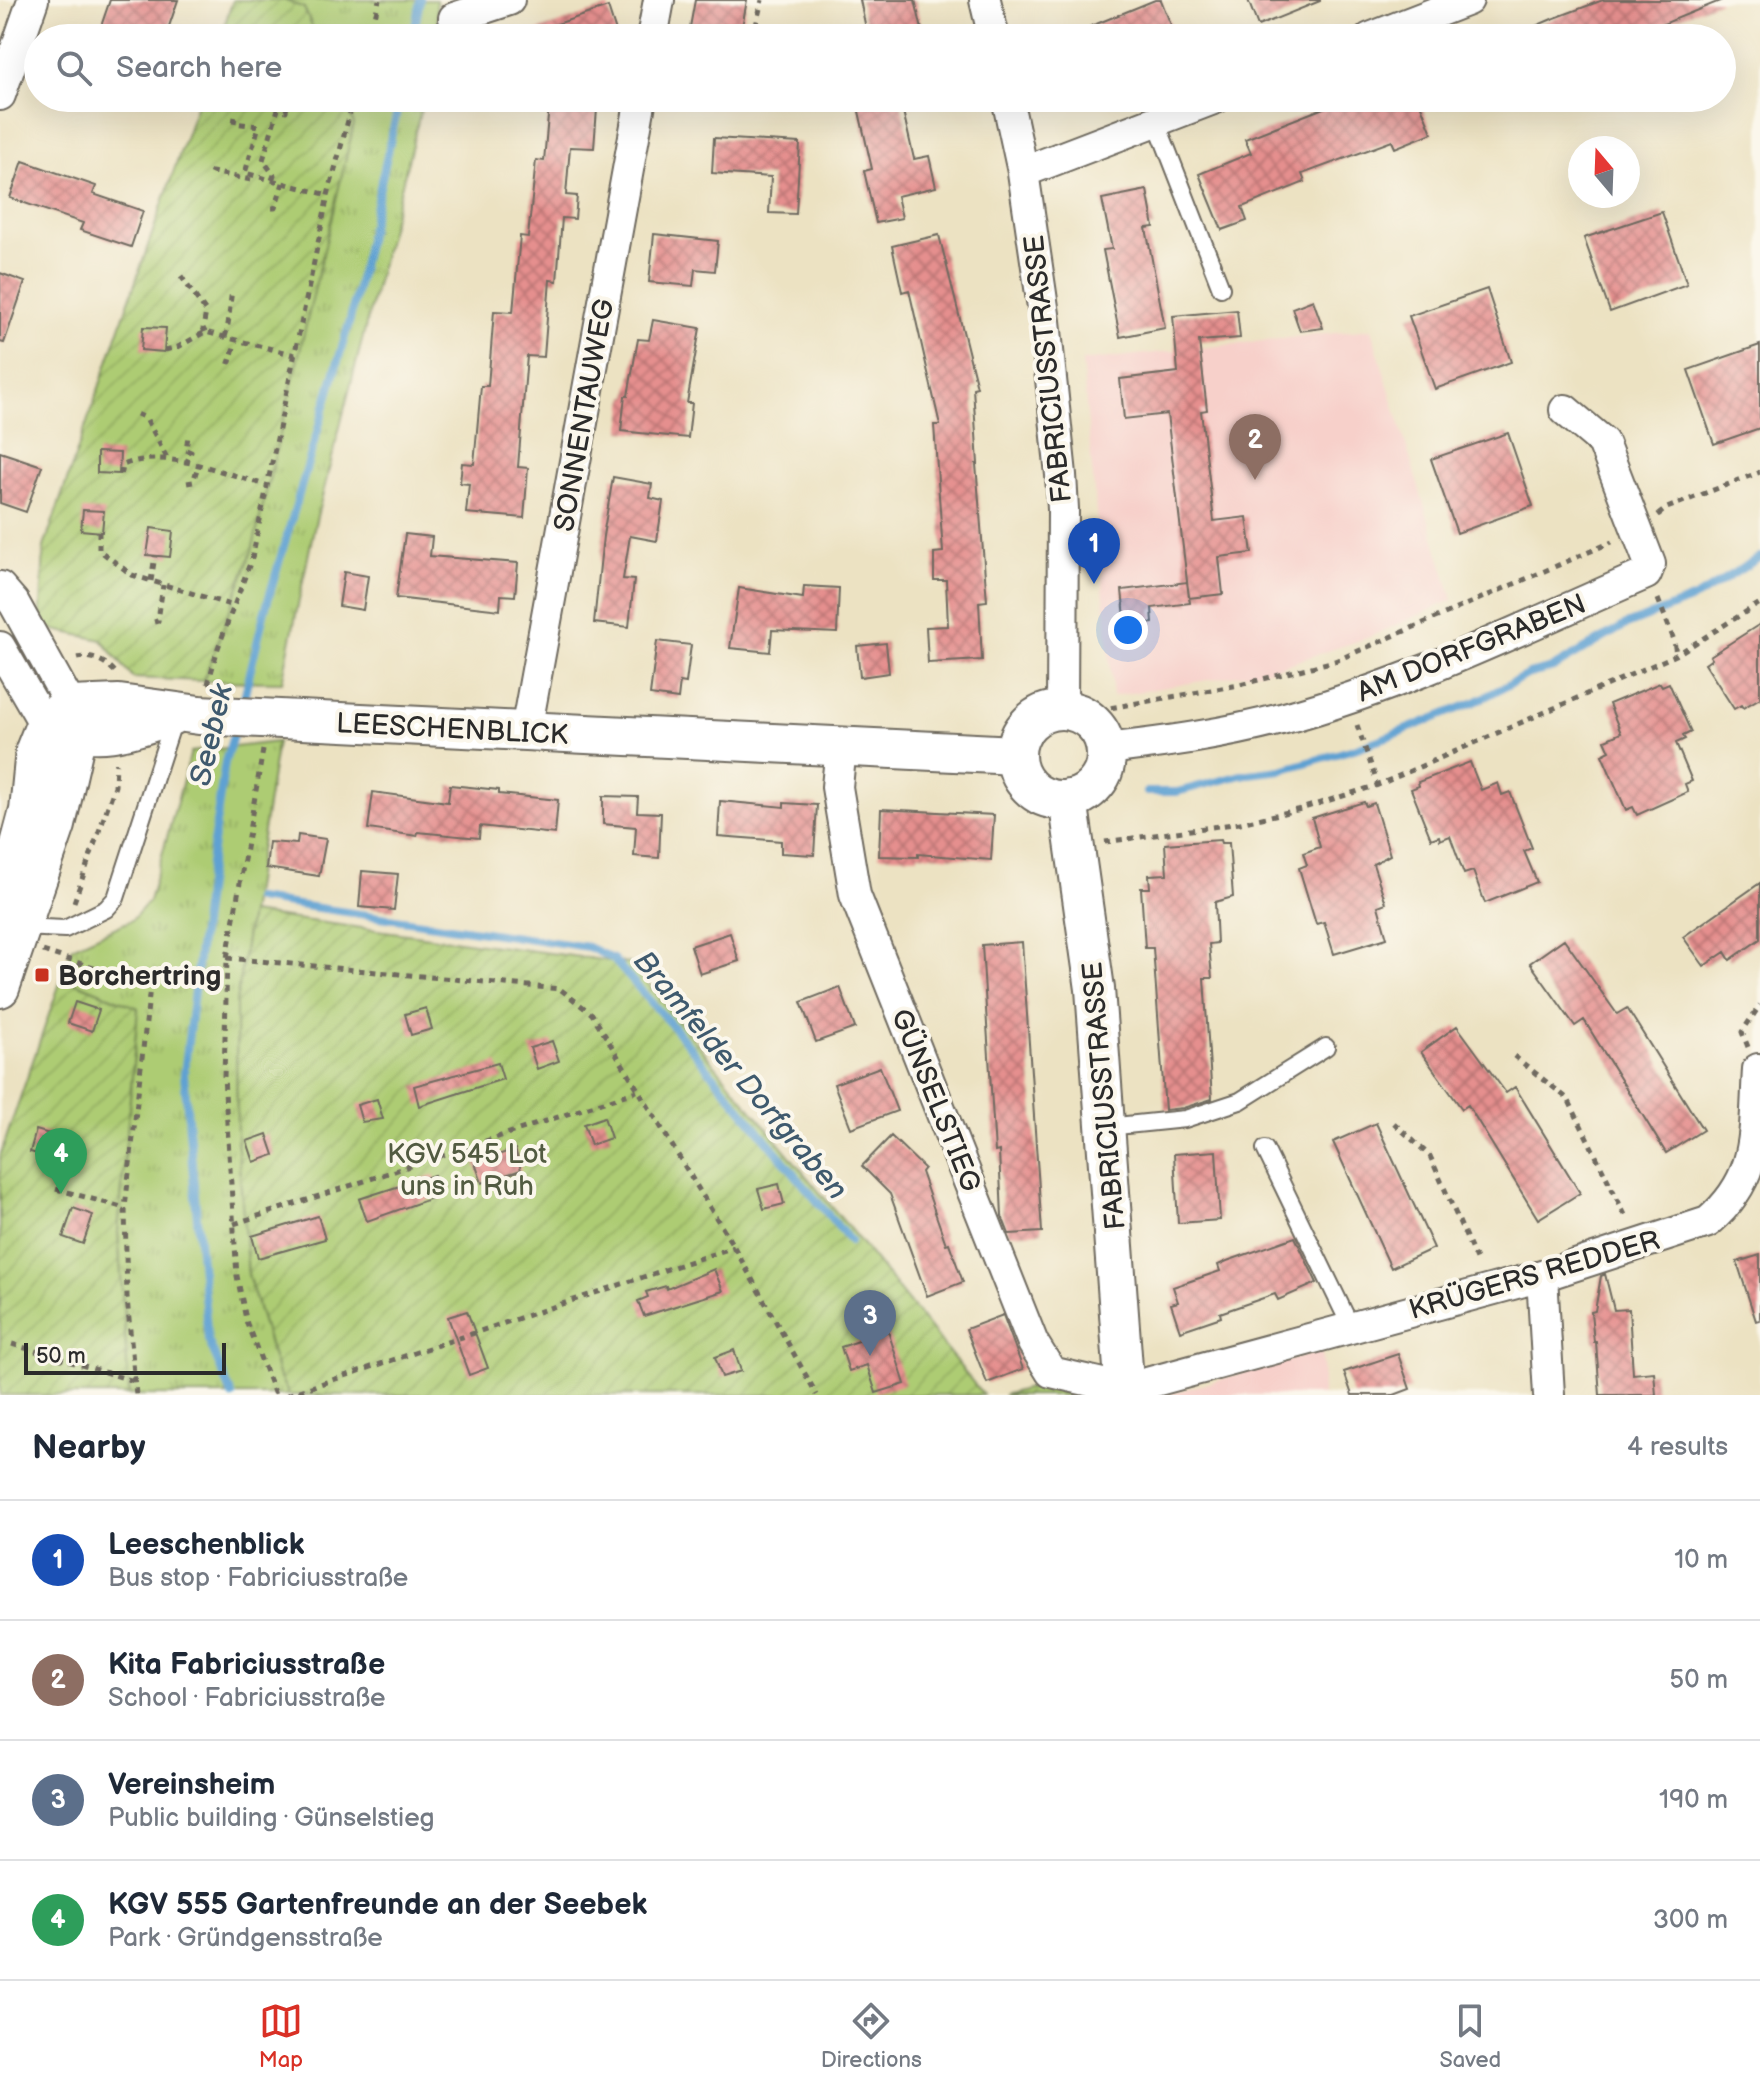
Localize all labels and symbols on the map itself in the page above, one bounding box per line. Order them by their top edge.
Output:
north arrow [1568,136,1640,208]
street label: FABRICIUSSTRASSE [1018,233,1079,504]
street label: SONNENTAUWEG [548,296,621,534]
pin: 2 [1229,414,1281,480]
pin: 1 [1068,518,1120,584]
street label: AM DORFGRABEN [1352,587,1591,709]
your location [1108,610,1148,650]
water label: Seebek [183,680,241,790]
street label: LEESCHENBLICK [335,707,569,752]
water label: Bramfelder Dorfgraben [626,944,855,1207]
place label: Borchertring [58,960,221,993]
street label: FABRICIUSSTRASSE [1076,961,1133,1231]
marker: Borchertring [33,966,51,984]
street label: GÜNSELSTIEG [884,1004,988,1197]
pin: 4 [35,1128,87,1194]
park label: KGV 545 Lot uns in Ruh [387,1138,547,1203]
street label: KRÜGERS REDDER [1405,1223,1663,1327]
pin: 3 [844,1290,896,1356]
scale bar [24,1339,226,1375]

